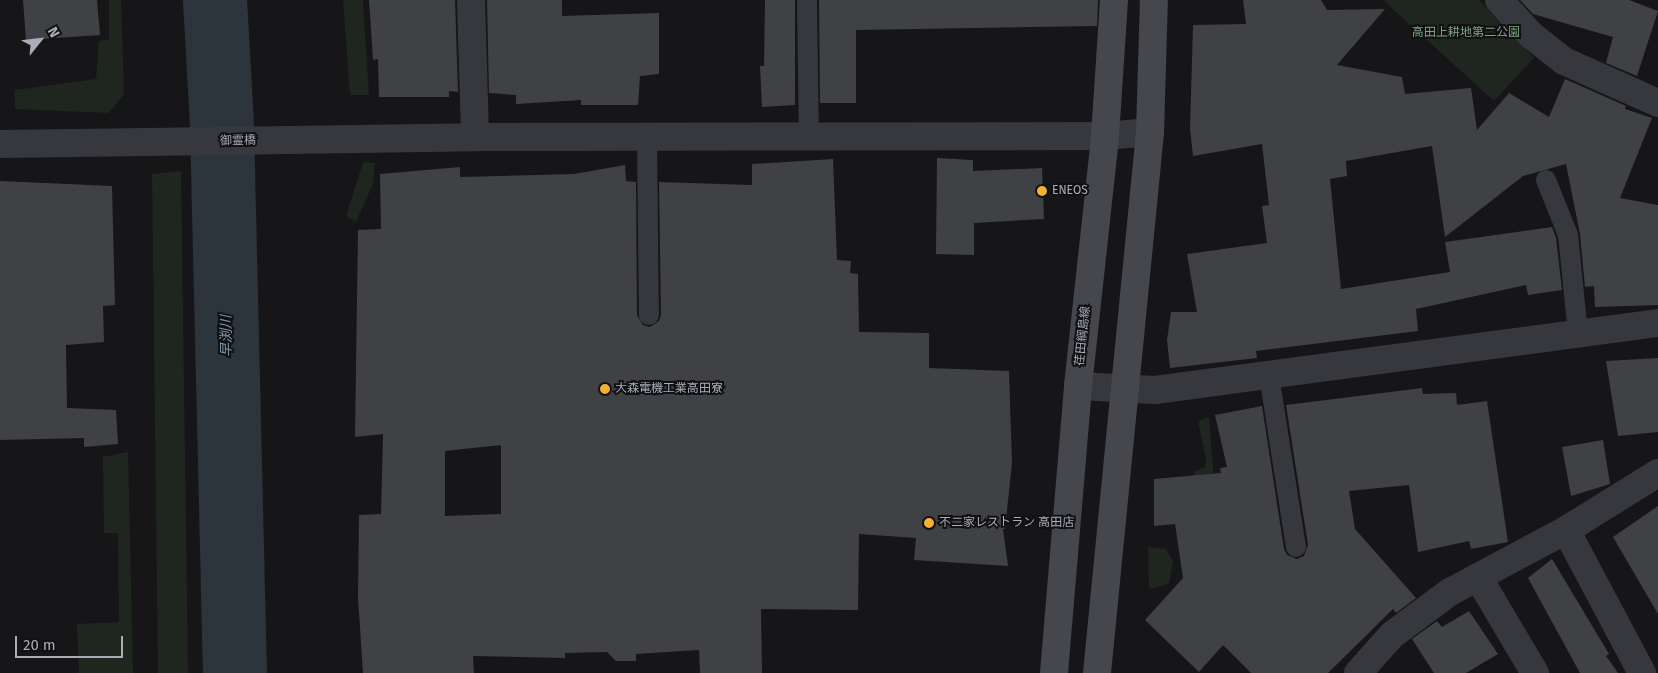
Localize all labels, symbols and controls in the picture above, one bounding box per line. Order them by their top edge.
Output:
north arrow [15,15,65,65]
text: N [44,24,63,41]
park label: 高田上耕地第二公園 [1412,26,1520,40]
street label: 御霊橋 [220,133,256,149]
place label: ENEOS [1052,184,1088,198]
marker: ENEOS [1036,185,1048,197]
street label: 荏田綱島線 [1073,305,1093,367]
water label: 早渕川 [218,315,236,357]
place label: 大森電機工業高田寮 [615,382,723,396]
marker: 大森電機工業高田寮 [599,383,611,395]
place label: 不二家レストラン 高田店 [939,516,1074,530]
marker: 不二家レストラン 高田店 [923,517,935,529]
scale bar [18,626,125,658]
text: 20 m [23,636,56,654]

